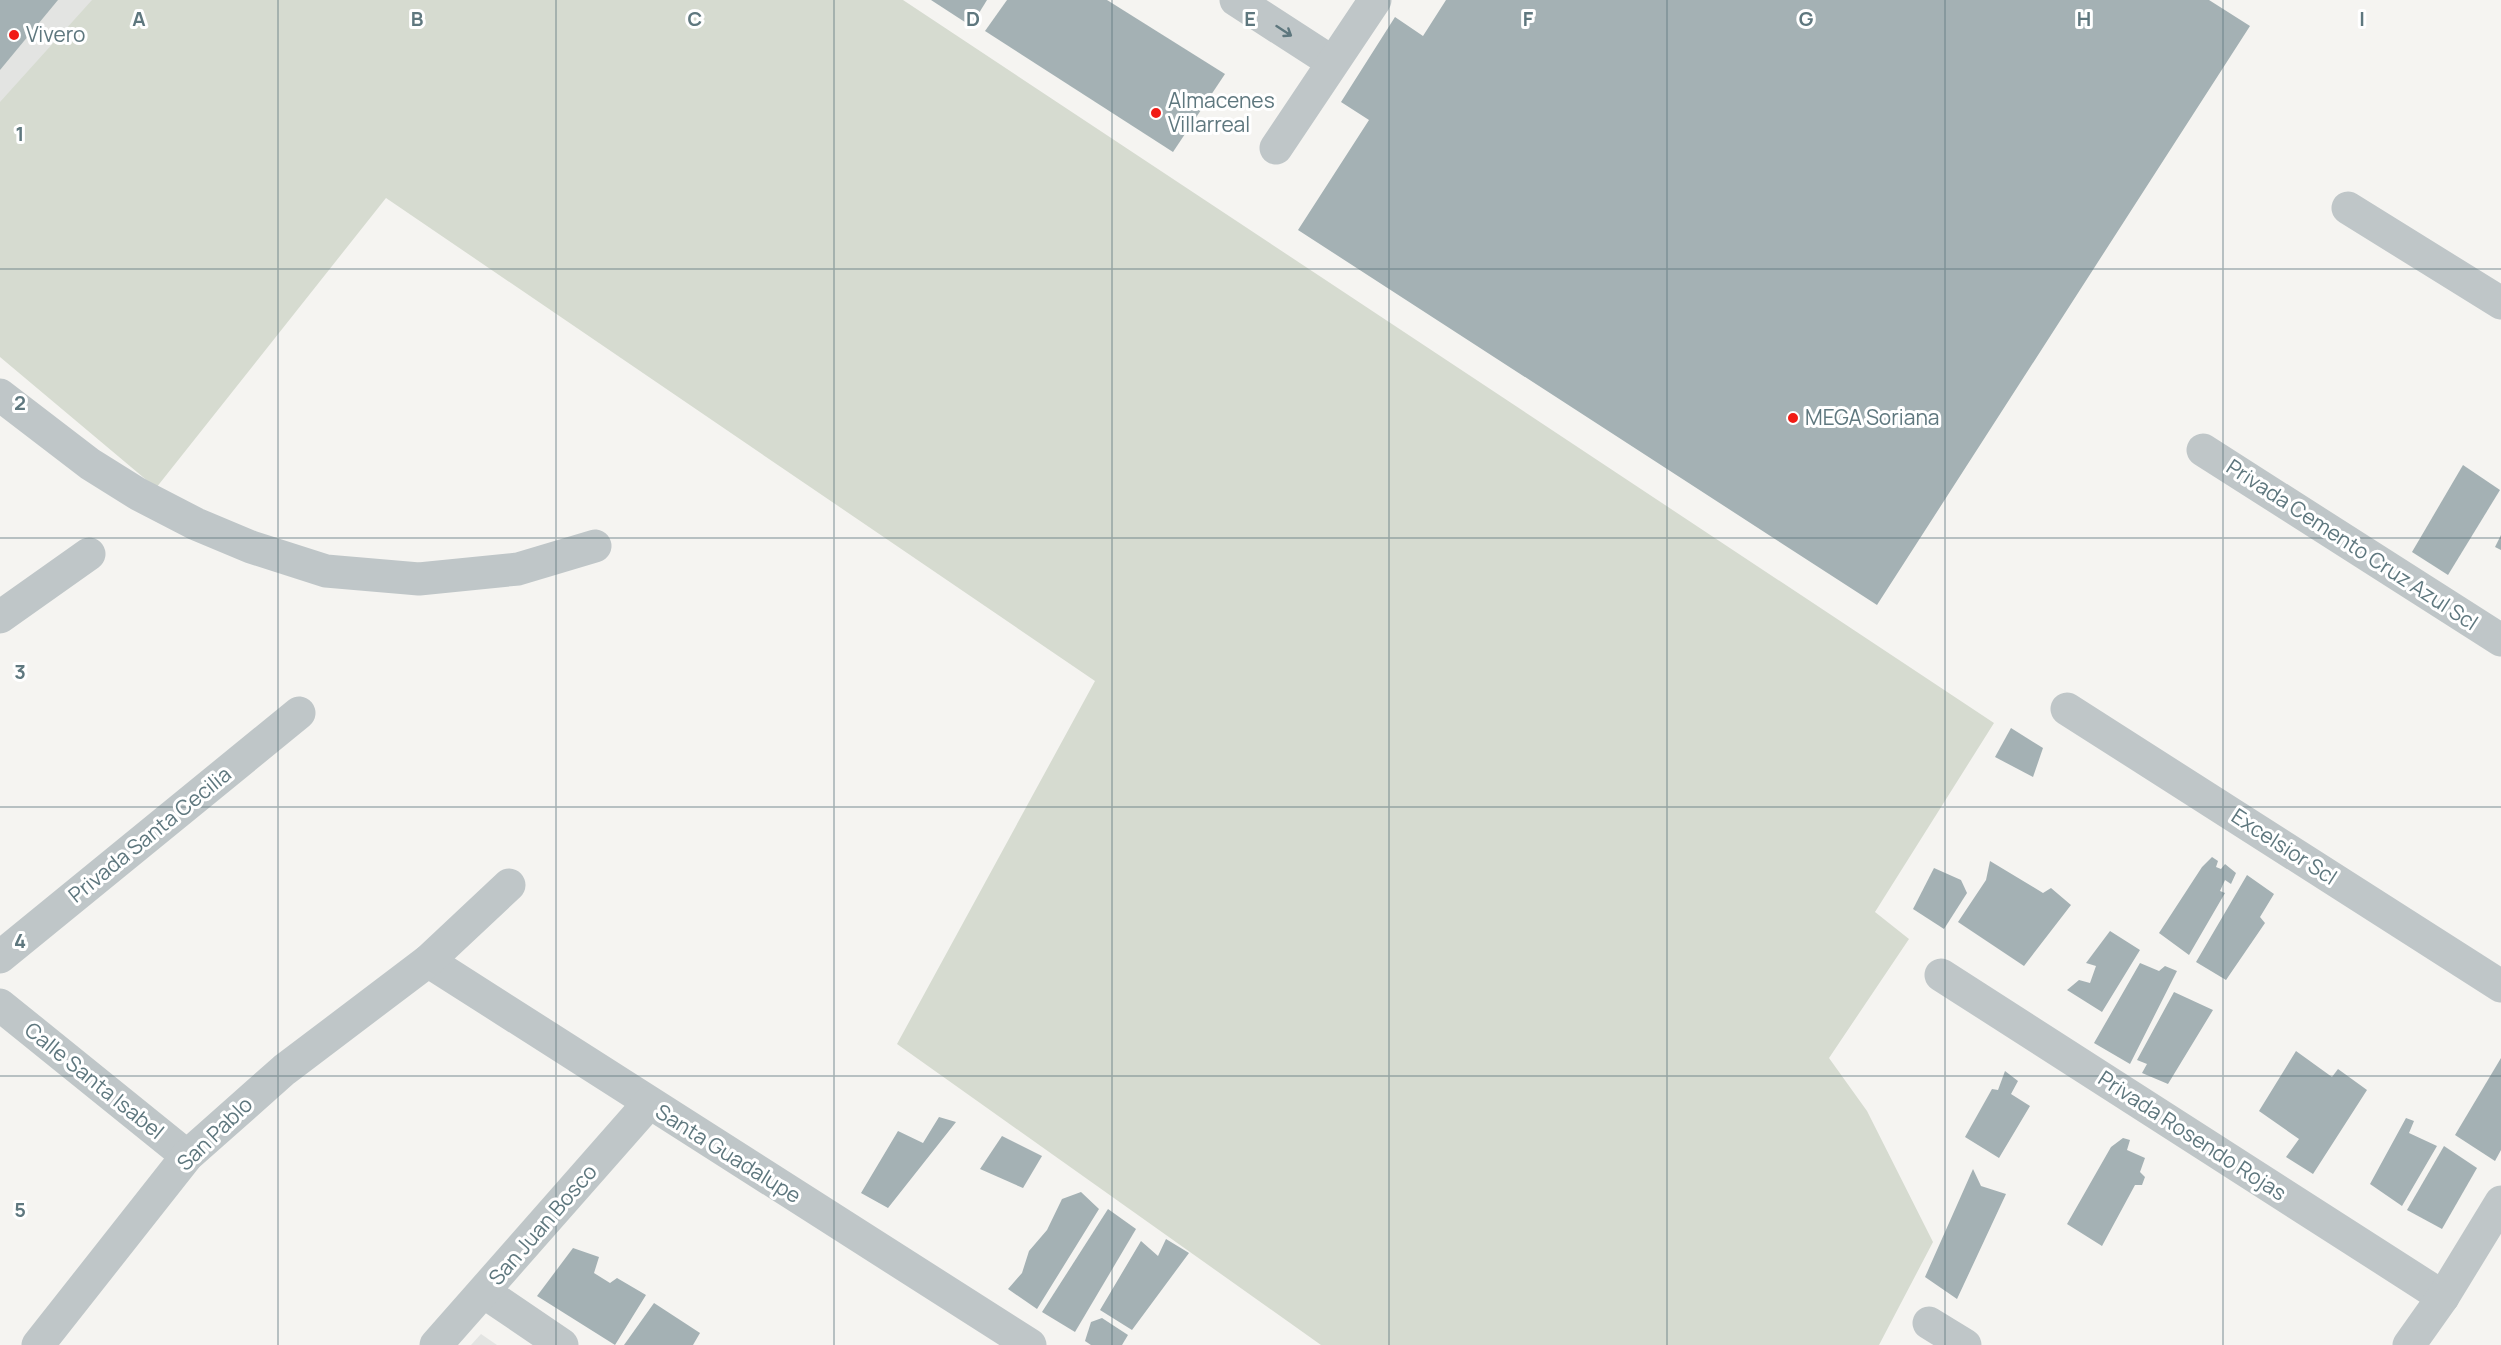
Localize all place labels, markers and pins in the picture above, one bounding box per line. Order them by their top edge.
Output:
place label: Vivero [26,20,85,48]
marker: Vivero [7,28,21,42]
place label: Almacenes Villarreal [1168,86,1275,138]
marker: Almacenes Villarreal [1149,106,1163,120]
place label: MEGA Soriana [1805,403,1940,431]
marker: MEGA Soriana [1786,411,1800,425]

